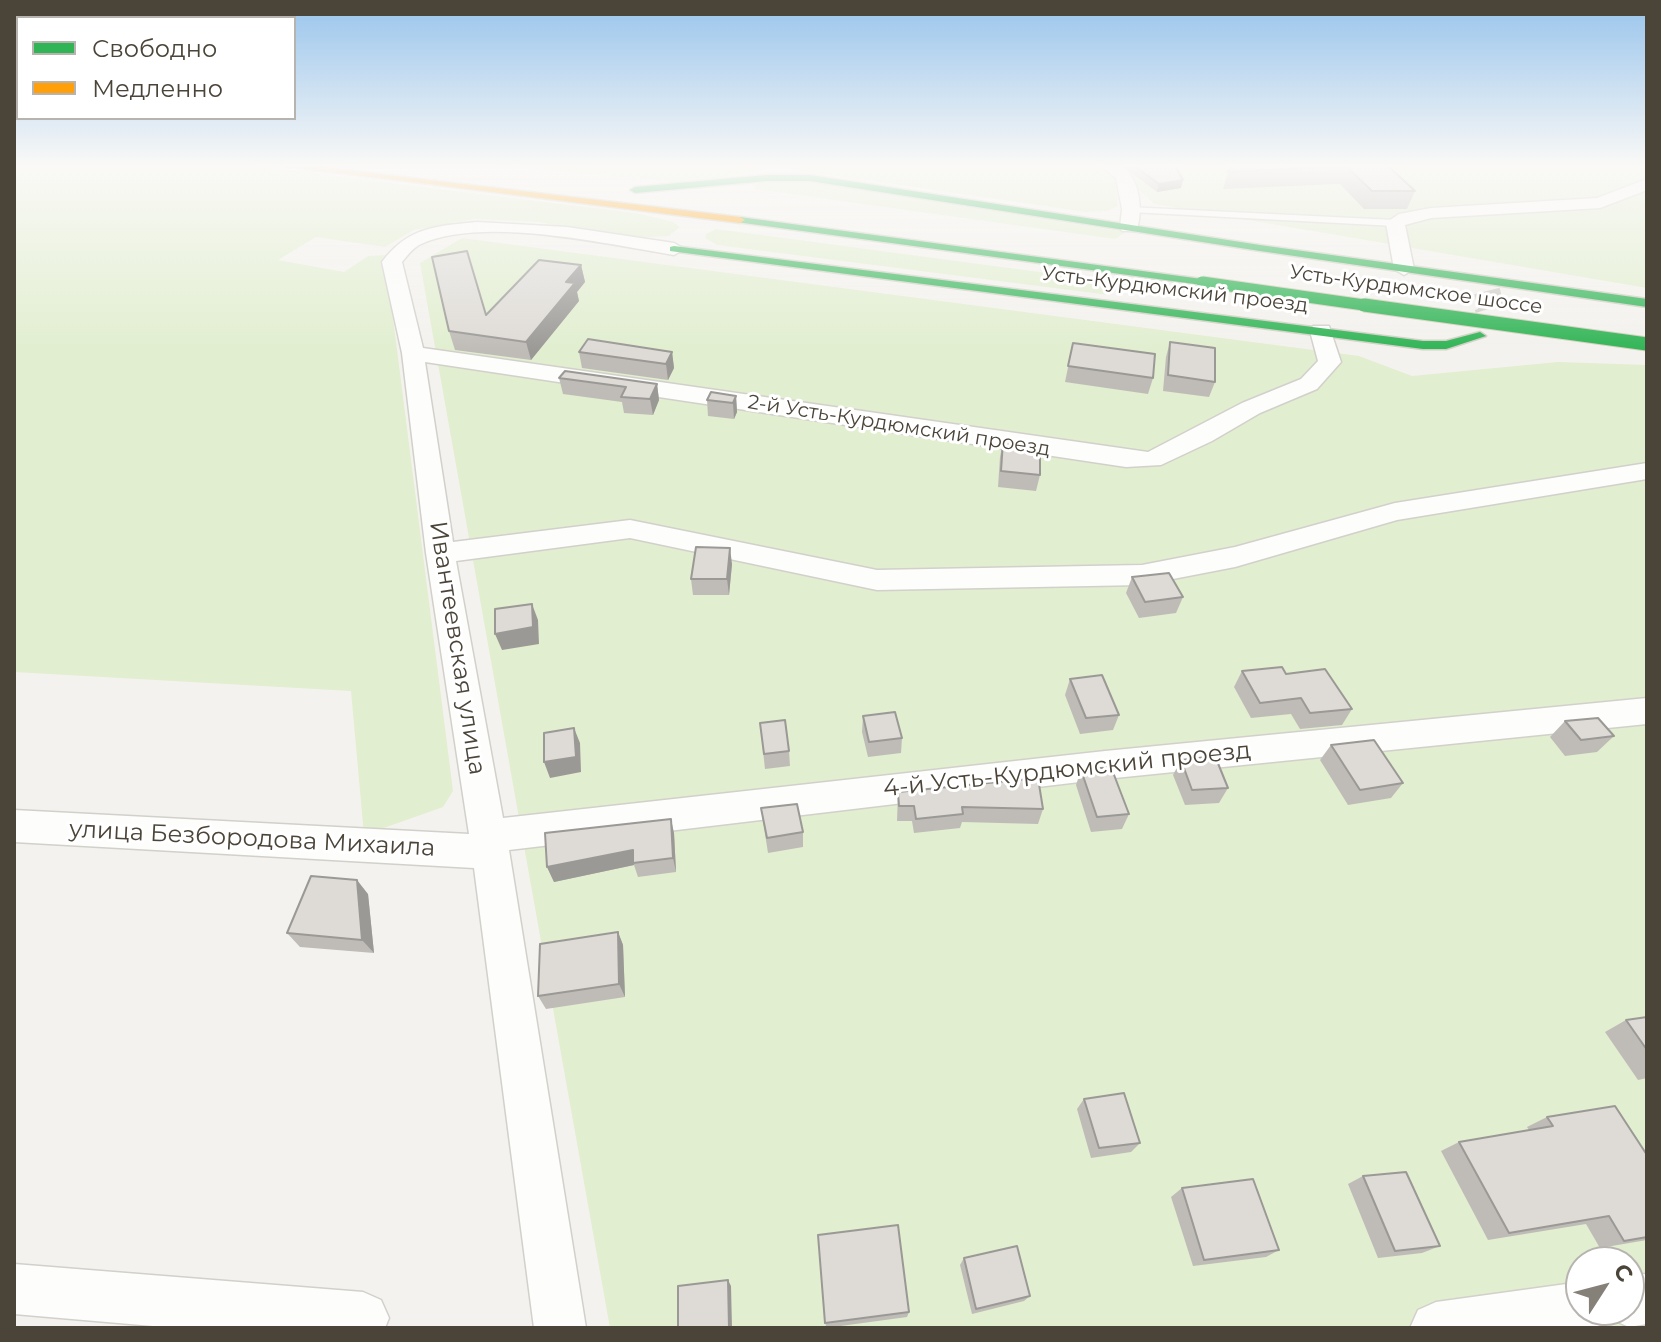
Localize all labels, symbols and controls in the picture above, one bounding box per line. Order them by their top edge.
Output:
legend [16,16,296,120]
text: Свободно [92,34,217,63]
text: Медленно [92,74,223,103]
street label: Усть-Курдюмское шоссе [1288,260,1544,320]
street label: Усть-Курдюмский проезд [1041,262,1309,318]
street label: 2-й Усть-Курдюмский проезд [746,390,1052,462]
street label: Ивантеевская улица [423,519,491,777]
street label: 4-й Усть-Курдюмский проезд [882,736,1252,804]
street label: улица Безбородова Михаила [68,815,436,863]
north arrow [1565,1246,1645,1326]
text: С [1608,1258,1639,1287]

